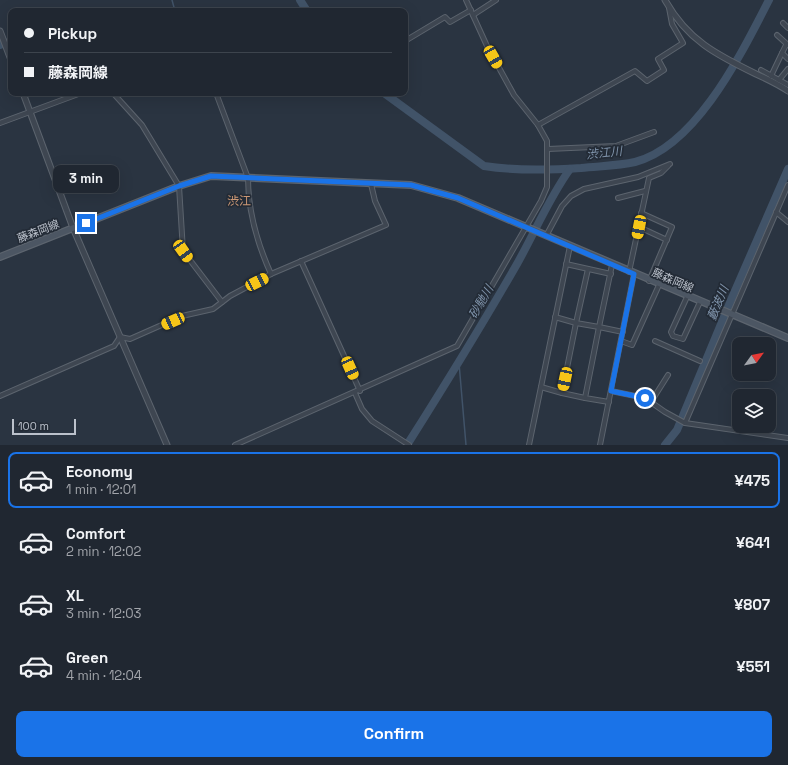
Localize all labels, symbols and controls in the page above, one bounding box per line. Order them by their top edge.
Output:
text: Pickup [48,24,97,43]
car [482,44,504,70]
text: 藤森岡線 [48,63,108,82]
water label: 渋江川 [585,143,625,163]
callout: 3 min [53,165,119,193]
text: 3 min [69,170,103,187]
district label: 渋江 [227,193,251,209]
route end [77,214,95,232]
car [631,214,647,240]
street label: 藤森岡線 [15,217,61,245]
car [171,238,195,264]
street label: 藤森岡線 [650,265,696,295]
car [244,271,270,293]
water label: 砂馳川 [465,281,498,322]
water label: 藪波川 [704,281,733,323]
car [160,311,186,331]
north arrow [732,337,776,381]
map controls [732,337,776,433]
car [340,355,360,381]
car [557,366,573,392]
route start [636,389,654,407]
button: layers [732,389,776,433]
scale bar [12,417,76,436]
text: 100 m [18,419,49,433]
icon: car [18,462,54,498]
text: Economy [66,462,133,481]
text: ¥475 [734,471,770,490]
text: 1 min · 12:01 [66,481,137,498]
icon: car [18,524,54,560]
text: Comfort [66,524,126,543]
text: ¥641 [736,533,770,552]
text: 2 min · 12:02 [66,543,141,560]
icon: car [18,586,54,622]
text: XL [66,586,84,605]
text: ¥807 [734,595,770,614]
text: 3 min · 12:03 [66,605,141,622]
icon: car [18,648,54,684]
text: Green [66,648,108,667]
text: ¥551 [736,657,770,676]
text: 4 min · 12:04 [66,667,142,684]
button: Confirm [16,711,772,757]

